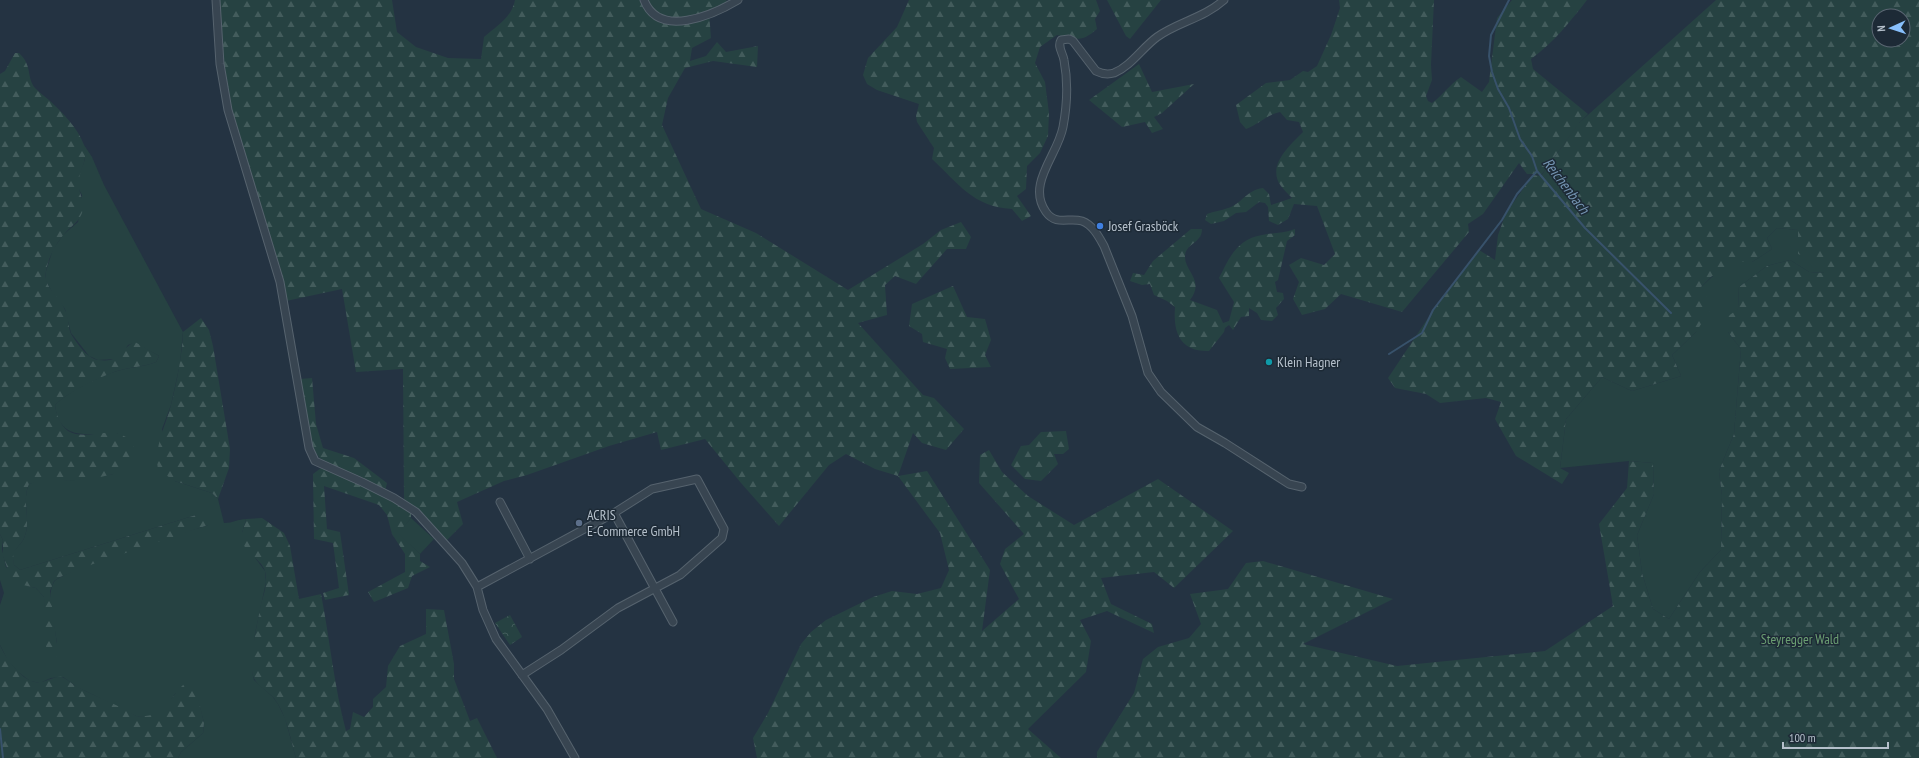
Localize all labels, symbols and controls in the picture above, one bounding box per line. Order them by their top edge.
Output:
north arrow [1871,8,1911,48]
text: N [1874,25,1888,32]
water label: Reichenbach [1539,154,1594,219]
place label: Josef Grasböck [1107,217,1179,235]
marker: Josef Grasböck [1095,221,1105,231]
place label: Klein Hagner [1277,353,1340,371]
marker: Klein Hagner [1264,357,1274,367]
place label: ACRIS E-Commerce GmbH [587,506,680,540]
marker: ACRIS E-Commerce GmbH [574,518,584,528]
park label: Steyregger Wald [1761,630,1839,648]
scale bar [1783,724,1888,750]
text: 100 m [1789,730,1816,745]

